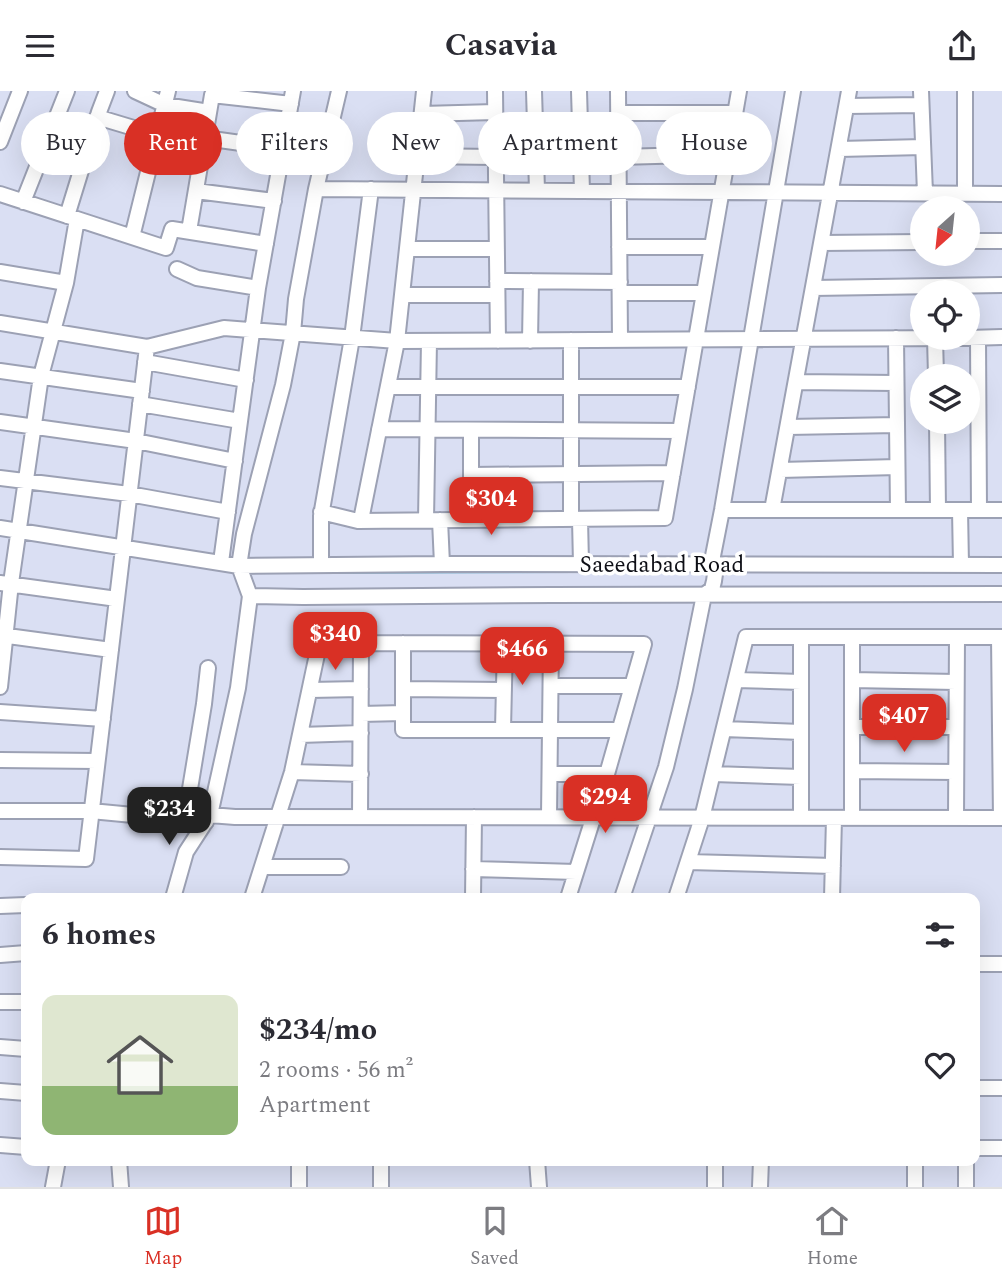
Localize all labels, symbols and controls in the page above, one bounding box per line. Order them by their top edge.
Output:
text: Casavia [445,21,557,70]
icon: menu [21,27,59,65]
icon: share [943,27,981,65]
chip: Buy [21,112,110,175]
chip: Rent [124,112,222,175]
chip: Filters [236,112,353,175]
chip: New [367,112,464,175]
chip: Apartment [478,112,642,175]
chip: House [656,112,772,175]
north arrow [910,196,980,266]
map controls [910,196,980,434]
button: locate [910,280,980,350]
button: layers [910,364,980,434]
pin: $304 [450,477,532,537]
text: $304 [465,482,517,517]
street label: Saeedabad Road [580,548,745,583]
pin: $340 [294,613,376,672]
text: $340 [309,617,361,652]
pin: $466 [481,627,563,687]
text: $466 [496,632,548,667]
pin: $407 [863,695,945,754]
text: $407 [878,699,930,734]
pin: $294 [564,775,646,835]
text: $294 [579,780,631,815]
pin: $234 [128,787,210,847]
text: $234 [143,792,195,827]
text: 6 homes [42,912,156,958]
icon: filters [921,916,959,954]
text: $234/mo [259,1007,377,1053]
icon: home [98,1023,182,1107]
icon: heart [921,1046,959,1084]
text: 2 rooms · 56 m² [259,1053,413,1088]
text: Apartment [259,1088,371,1123]
tab: Map [144,1202,182,1273]
tab: Saved [470,1202,519,1273]
tab: Home [807,1202,858,1273]

